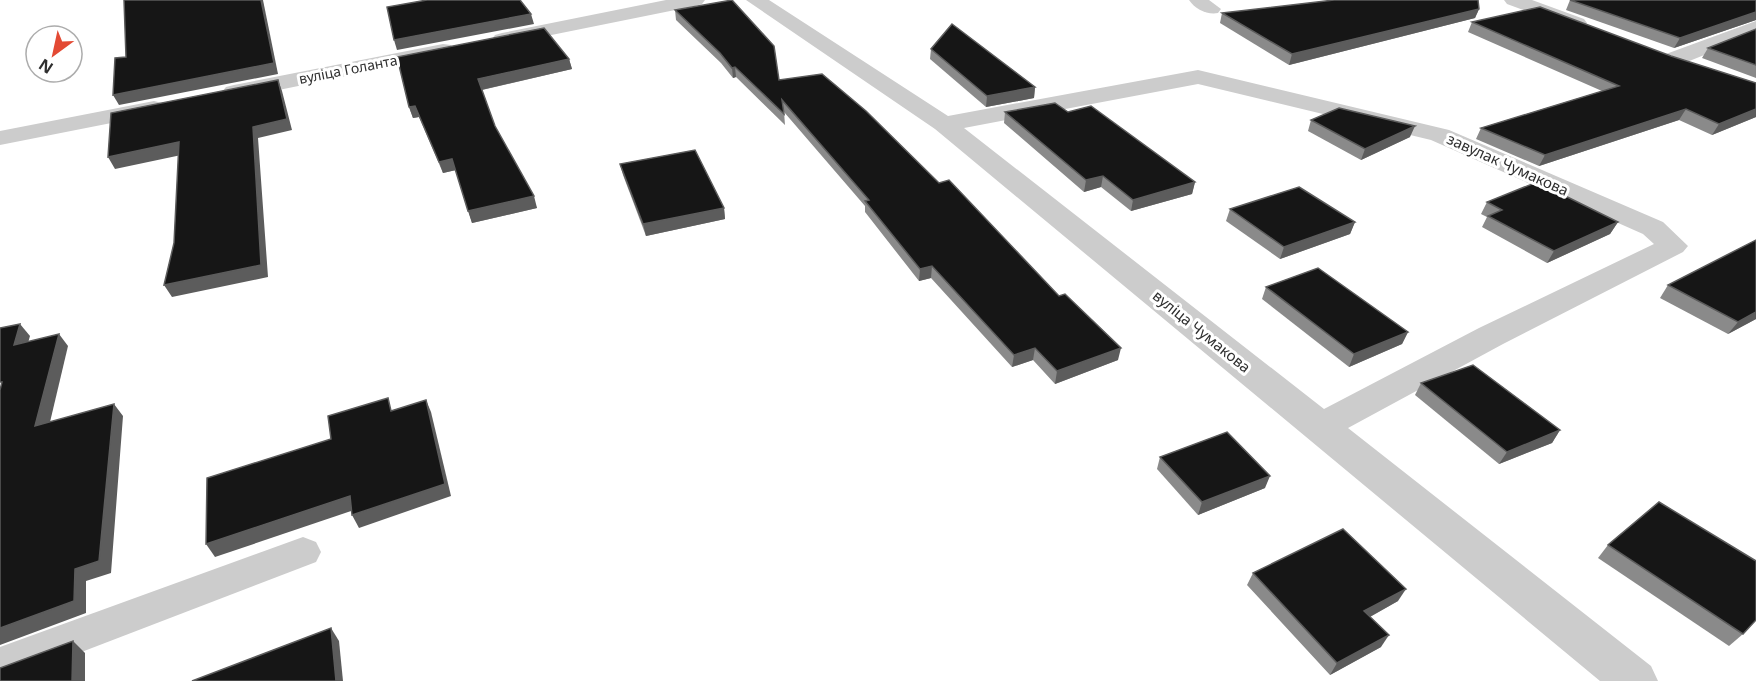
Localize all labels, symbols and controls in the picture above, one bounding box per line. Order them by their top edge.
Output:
north arrow [24,24,84,84]
street label: вуліца Голанта [297,50,399,88]
text: N [34,54,57,79]
street label: завулак Чумакова [1444,128,1572,200]
street label: вуліца Чумакова [1149,285,1255,377]

